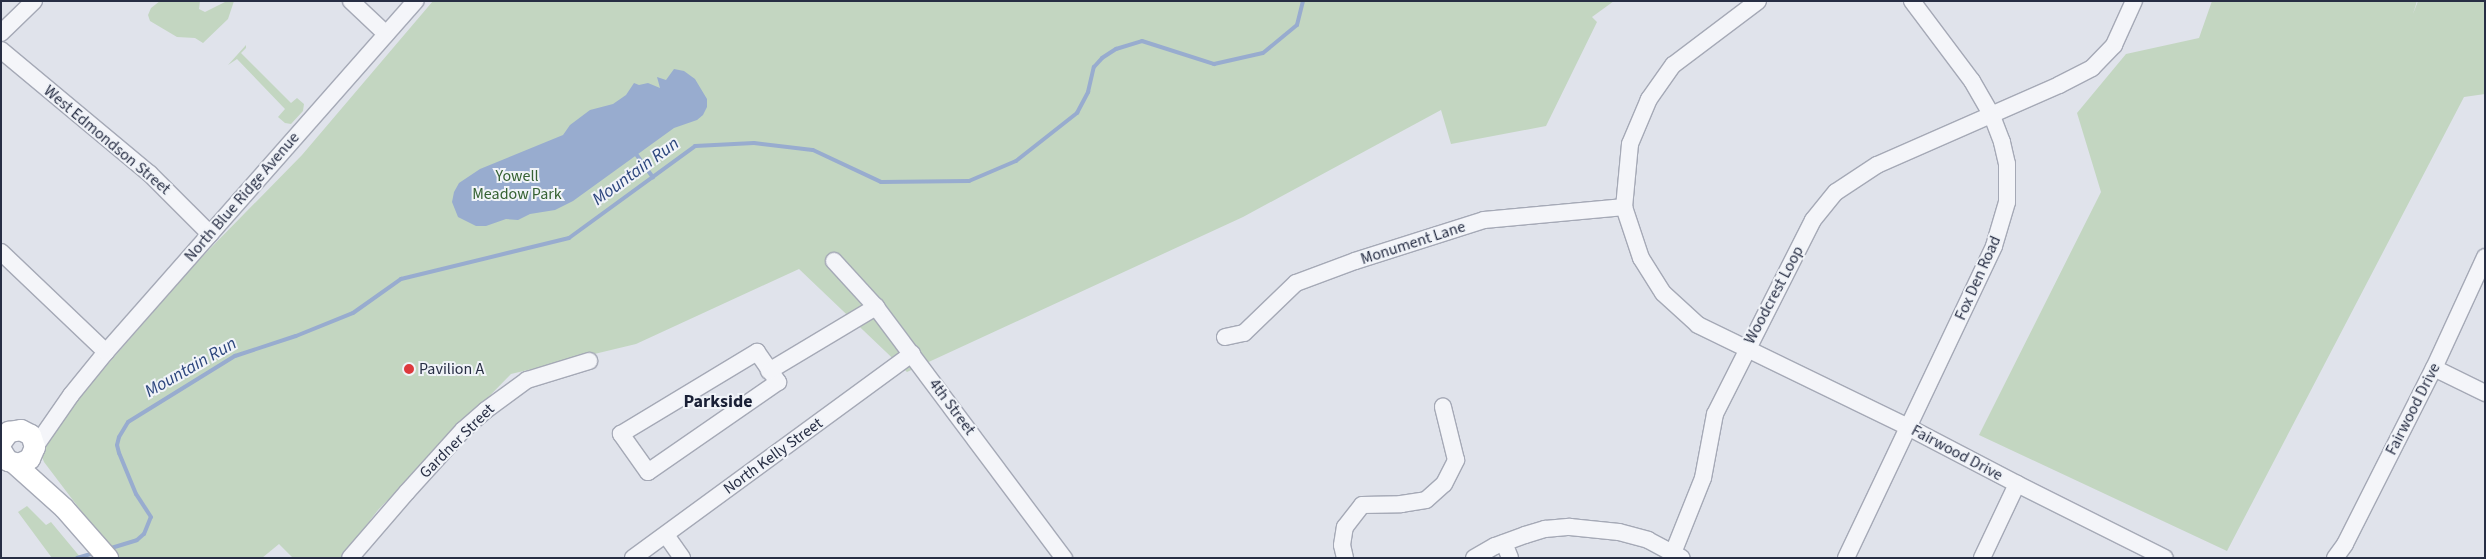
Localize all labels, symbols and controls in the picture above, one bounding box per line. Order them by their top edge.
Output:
street label: West Edmondson Street [40,81,174,199]
street label: North Blue Ridge Avenue [180,128,304,266]
water label: Mountain Run [588,133,684,211]
park label: Yowell Meadow Park [472,166,562,204]
street label: Monument Lane [1358,217,1468,269]
street label: Fox Den Road [1951,233,2005,323]
street label: Woodcrest Loop [1740,243,1808,347]
water label: Mountain Run [141,333,241,403]
place label: Pavilion A [419,359,484,379]
street label: Fairwood Drive [2382,360,2444,458]
marker: Pavilion A [403,363,415,375]
street label: 4th Street [925,375,979,439]
district label: Parkside [683,391,753,413]
street label: Gardner Street [416,400,498,482]
street label: North Kelly Street [720,414,826,498]
street label: Fairwood Drive [1908,421,2006,485]

